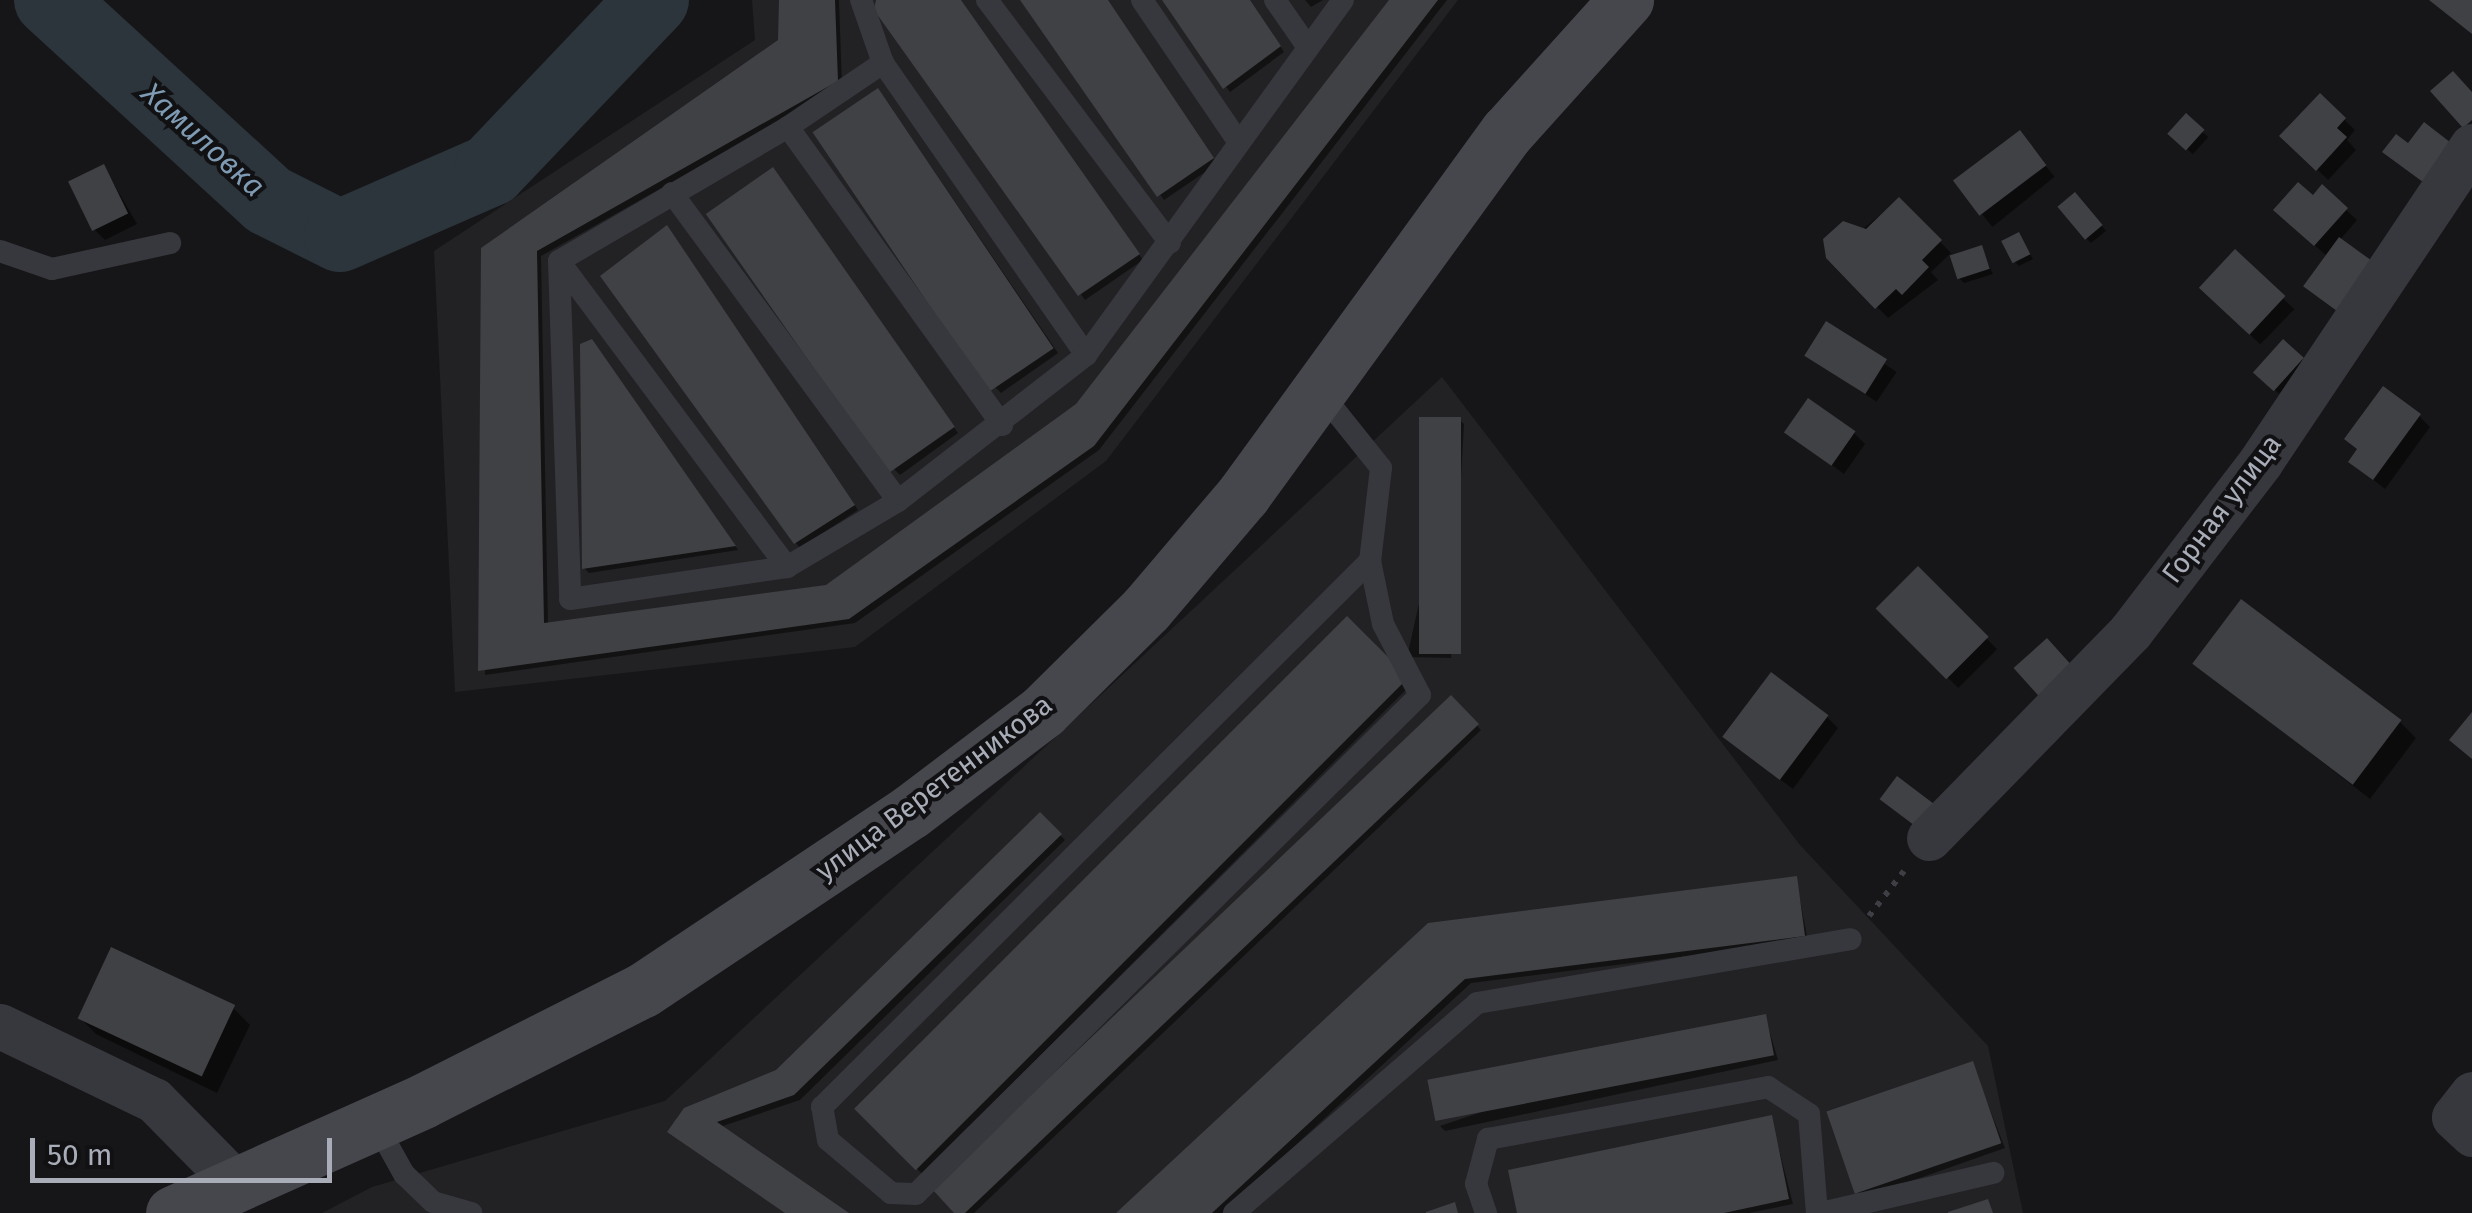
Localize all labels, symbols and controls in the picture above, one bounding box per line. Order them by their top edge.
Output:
water label: Хамиловка [134,75,272,205]
street label: Горная улица [2155,428,2289,590]
street label: улица Веретенникова [809,688,1059,888]
scale bar [35,1118,338,1180]
text: 50 m [47,1137,112,1173]

